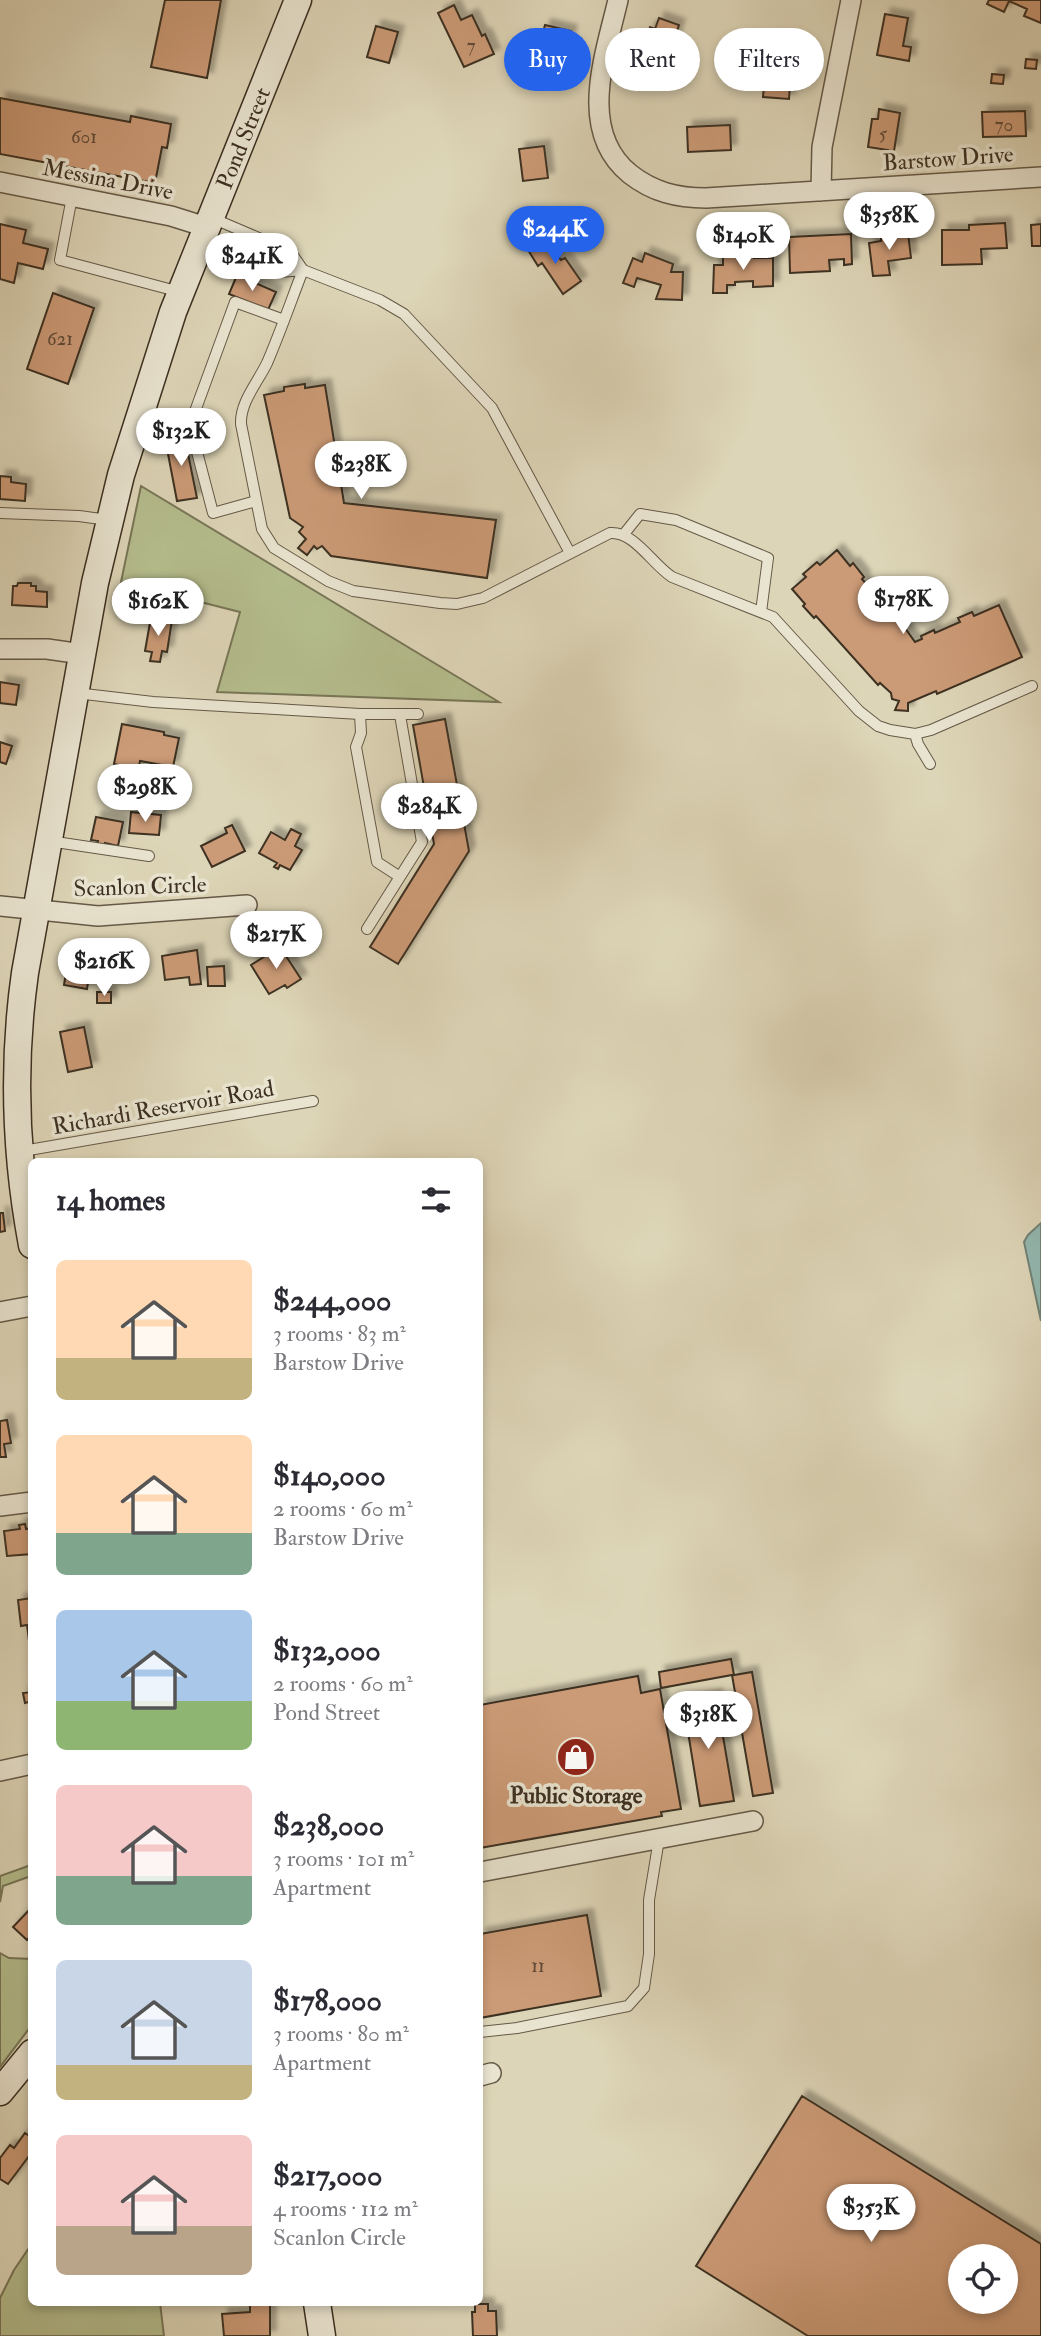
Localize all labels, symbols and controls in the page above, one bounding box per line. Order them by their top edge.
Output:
chip: Buy [504,28,591,91]
chip: Rent [605,28,700,91]
chip: Filters [714,28,824,91]
house number: 7 [467,34,476,58]
street label: Pond Street [210,83,277,193]
house number: 70 [995,113,1013,137]
house number: 5 [879,122,888,146]
house number: 601 [71,125,97,149]
street label: Barstow Drive [882,139,1015,178]
street label: Messina Drive [40,153,176,206]
pin: $358K [840,192,938,252]
text: $358K [860,200,918,229]
pin: $244K [506,206,604,266]
pin: $140K [694,212,792,272]
text: $244K [522,214,588,243]
text: $140K [712,220,774,249]
pin: $241K [203,233,301,293]
text: $241K [221,241,283,270]
house number: 621 [47,327,73,351]
pin: $132K [132,408,230,468]
text: $132K [152,416,210,445]
pin: $238K [312,442,410,501]
text: $238K [331,449,391,478]
pin: $178K [854,576,952,636]
pin: $162K [109,578,207,638]
text: $178K [874,584,932,613]
text: $162K [128,586,188,615]
pin: $298K [96,764,194,824]
text: $298K [113,772,177,801]
pin: $284K [380,784,478,843]
text: $284K [397,791,461,820]
street label: Scanlon Circle [73,870,207,903]
pin: $217K [227,912,325,971]
text: $217K [246,919,306,948]
pin: $216K [55,939,153,998]
text: $216K [74,946,134,975]
street label: Richardi Reservoir Road [50,1074,276,1141]
icon: filters [417,1181,455,1219]
text: 14 homes [56,1182,165,1219]
text: $244,000 [273,1282,391,1319]
icon: home [112,1288,196,1372]
text: 3 rooms · 83 m² [273,1319,406,1348]
text: Barstow Drive [273,1348,404,1377]
text: $140,000 [273,1457,386,1494]
icon: home [112,1463,196,1547]
text: 2 rooms · 60 m² [273,1494,413,1523]
text: Barstow Drive [273,1523,404,1552]
text: $132,000 [273,1632,381,1669]
icon: home [112,1638,196,1722]
text: 2 rooms · 60 m² [273,1669,413,1698]
pin: $318K [659,1692,757,1751]
text: Pond Street [273,1698,380,1727]
text: $318K [680,1699,736,1728]
shop icon: Public Storage [555,1736,597,1778]
place label: Public Storage [510,1781,643,1811]
text: $238,000 [273,1807,384,1844]
icon: home [112,1813,196,1897]
text: 3 rooms · 101 m² [273,1844,414,1873]
text: Apartment [273,1873,371,1902]
house number: 11 [531,1954,545,1978]
text: $178,000 [273,1982,382,2019]
icon: home [112,1988,196,2072]
text: 3 rooms · 80 m² [273,2019,409,2048]
text: Apartment [273,2048,371,2077]
text: $217,000 [273,2157,382,2194]
icon: home [112,2163,196,2247]
pin: $353K [822,2184,920,2244]
text: $353K [843,2192,899,2221]
text: 4 rooms · 112 m² [273,2194,418,2223]
text: Scanlon Circle [273,2223,406,2252]
map controls [948,2244,1018,2314]
button: locate [948,2244,1018,2314]

